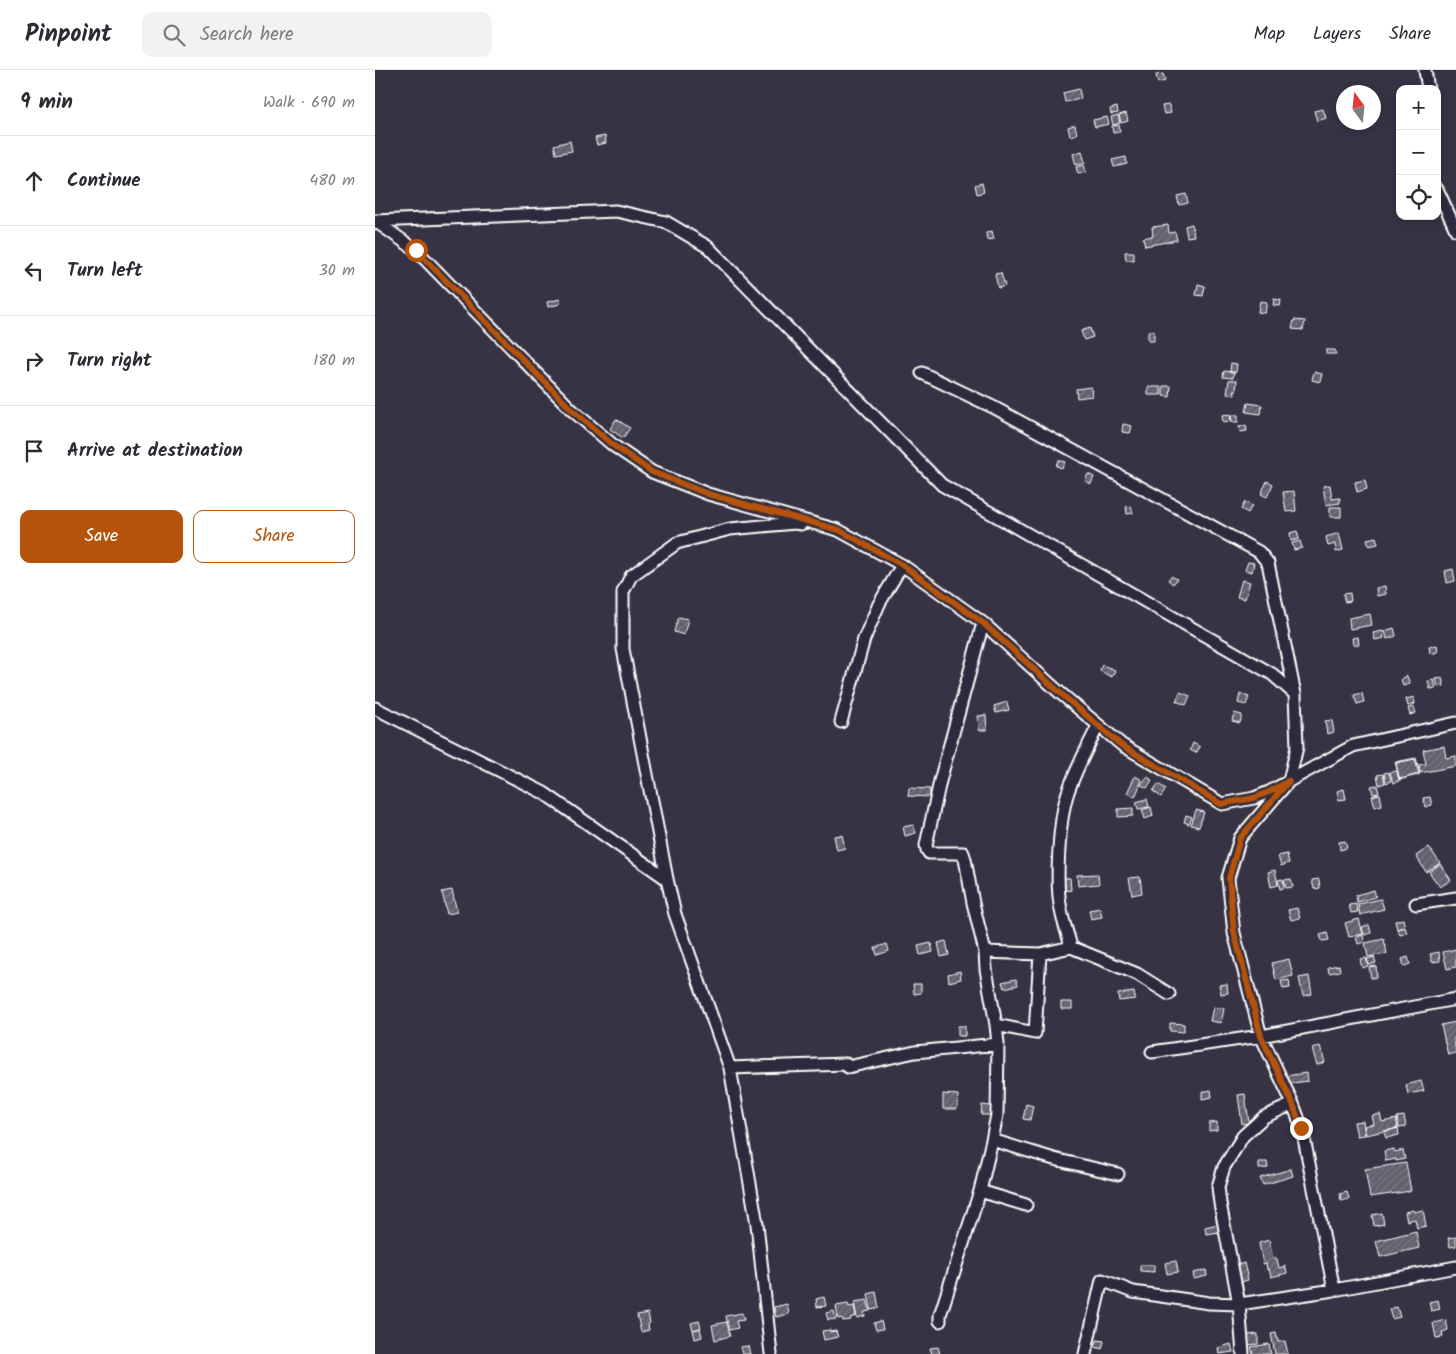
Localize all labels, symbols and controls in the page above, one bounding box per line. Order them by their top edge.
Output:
search box [142,12,492,57]
text: Pinpoint [25,15,112,54]
text: Search here [200,20,294,50]
text: Map [1254,20,1285,49]
text: Layers [1313,20,1361,49]
text: Share [1389,20,1431,49]
icon: search [160,21,188,49]
north arrow [1336,85,1381,130]
map controls [1396,85,1441,220]
button: + [1396,85,1441,130]
text: 9 min [20,86,73,119]
text: Walk · 690 m [263,90,355,115]
button: − [1396,130,1441,175]
text: Continue [67,166,140,196]
icon: ahead [20,167,48,195]
text: 480 m [309,168,355,193]
button: locate [1396,175,1441,220]
route start [405,239,428,262]
text: Turn left [67,256,142,286]
icon: left [20,257,48,285]
text: 30 m [319,258,355,283]
text: Turn right [67,346,152,376]
icon: right [20,347,48,375]
text: 180 m [313,348,355,373]
text: Arrive at destination [67,436,243,466]
icon: arrive [20,437,48,465]
button: Save [20,510,183,563]
button: Share [193,510,355,563]
route end [1290,1117,1313,1140]

